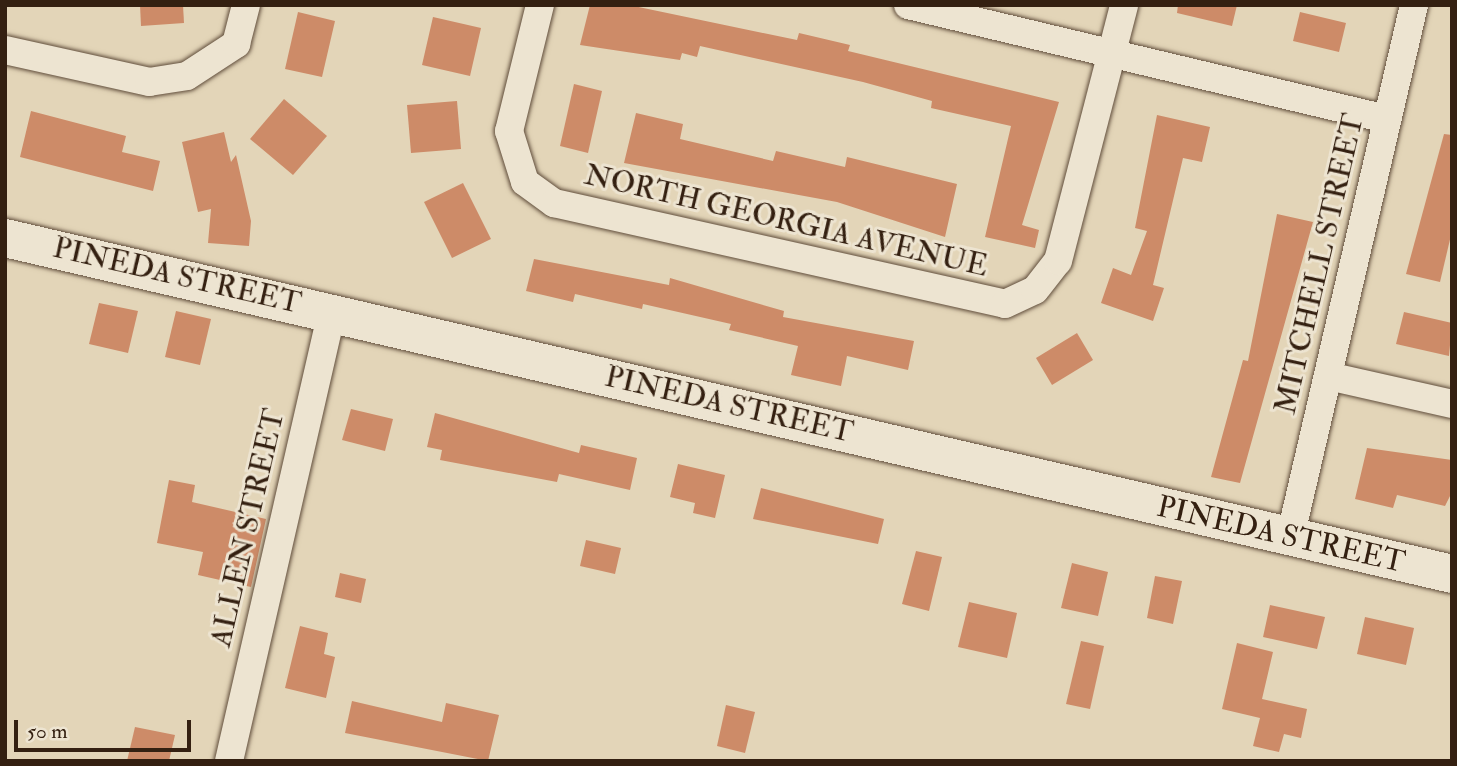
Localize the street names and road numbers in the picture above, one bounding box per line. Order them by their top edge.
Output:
street label: MITCHELL STREET [1268,110,1372,418]
street label: NORTH GEORGIA AVENUE [581,157,991,285]
street label: PINEDA STREET [49,230,305,322]
street label: PINEDA STREET [601,359,857,451]
street label: ALLEN STREET [203,405,293,651]
street label: PINEDA STREET [1153,489,1409,581]

